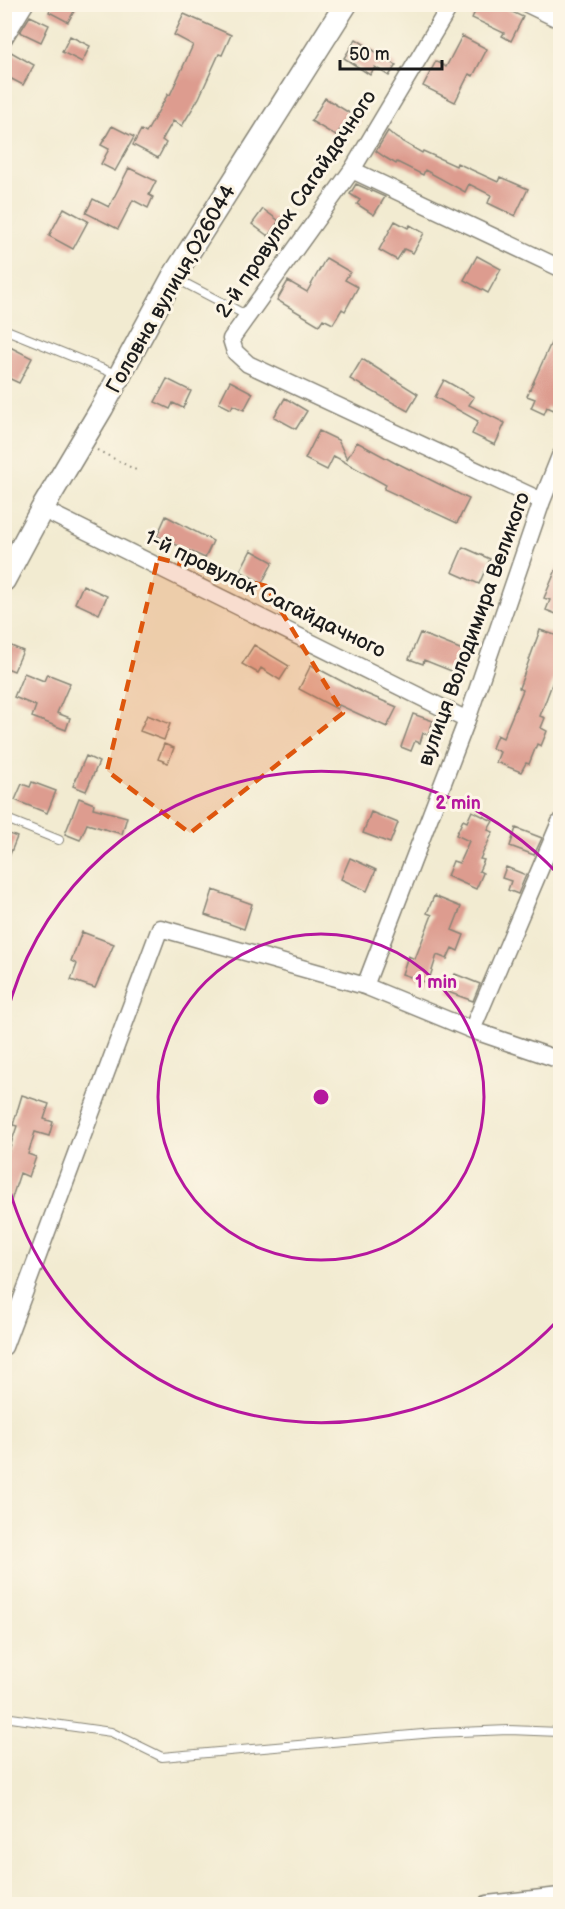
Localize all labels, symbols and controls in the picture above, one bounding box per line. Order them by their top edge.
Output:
scale bar [340,33,442,71]
text: 50 m [349,44,390,65]
street label: 2-й провулок Сагайдачного [210,85,382,323]
street label: Головна вулиця,О26044 [101,180,241,398]
street label: вулиця Володимира Великого [413,489,535,769]
street label: 1-й провулок Сагайдачного [140,525,390,663]
text: 2 min [435,793,481,814]
text: 1 min [415,972,457,993]
centre of rings [311,1087,331,1107]

